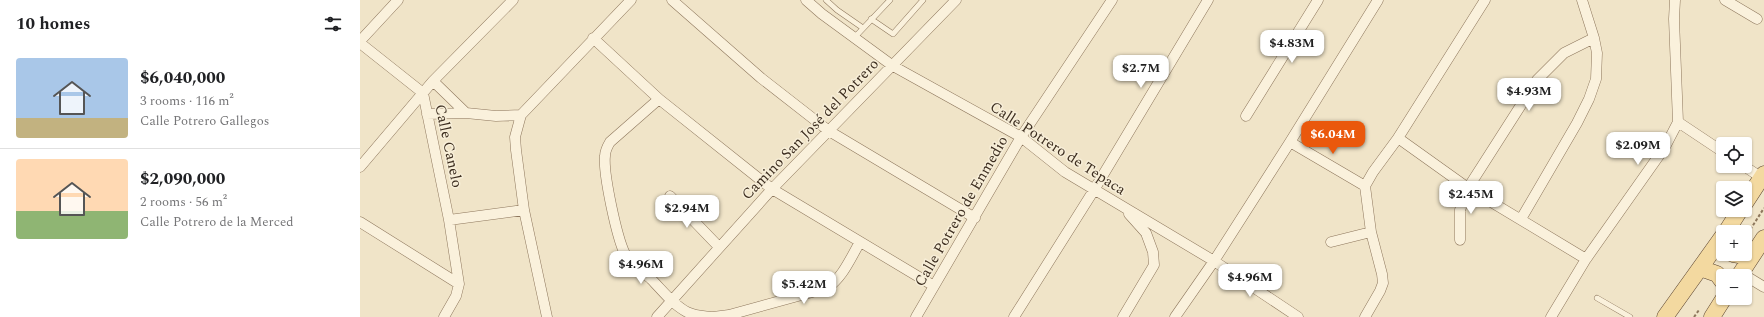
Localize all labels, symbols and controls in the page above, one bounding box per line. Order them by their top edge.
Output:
text: 10 homes [16,11,90,37]
icon: filters [322,13,344,35]
pin: $4.83M [1259,30,1325,64]
text: $4.83M [1269,33,1315,53]
street label: Camino San José del Potrero [736,53,884,205]
pin: $2.7M [1113,55,1169,89]
text: $2.7M [1122,58,1160,78]
text: $6,040,000 [140,65,225,91]
icon: home [48,74,96,122]
pin: $4.93M [1496,78,1562,112]
text: $4.93M [1506,81,1552,101]
text: 3 rooms · 116 m² [140,91,234,111]
street label: Calle Potrero de Tepaca [985,96,1131,202]
street label: Calle Canelo [428,102,469,190]
text: Calle Potrero Gallegos [140,111,269,131]
pin: $6.04M [1300,121,1366,155]
text: $6.04M [1310,124,1356,144]
street label: Calle Potrero de Enmedio [909,131,1014,291]
pin: $2.09M [1605,132,1671,166]
text: $2.09M [1615,135,1661,155]
map controls [1716,137,1752,305]
button: locate [1716,137,1752,173]
text: $2,090,000 [140,166,225,192]
icon: home [48,175,96,223]
pin: $2.45M [1438,181,1504,215]
button: layers [1716,181,1752,217]
text: $2.45M [1448,184,1494,204]
text: 2 rooms · 56 m² [140,192,227,212]
pin: $2.94M [654,195,720,229]
text: $2.94M [664,198,710,218]
text: Calle Potrero de la Merced [140,212,294,232]
button: + [1716,225,1752,261]
pin: $4.96M [608,251,674,285]
text: $4.96M [618,254,664,274]
pin: $4.96M [1217,264,1283,298]
text: $4.96M [1227,267,1273,287]
button: − [1716,269,1752,305]
pin: $5.42M [771,271,837,305]
text: $5.42M [781,274,827,294]

